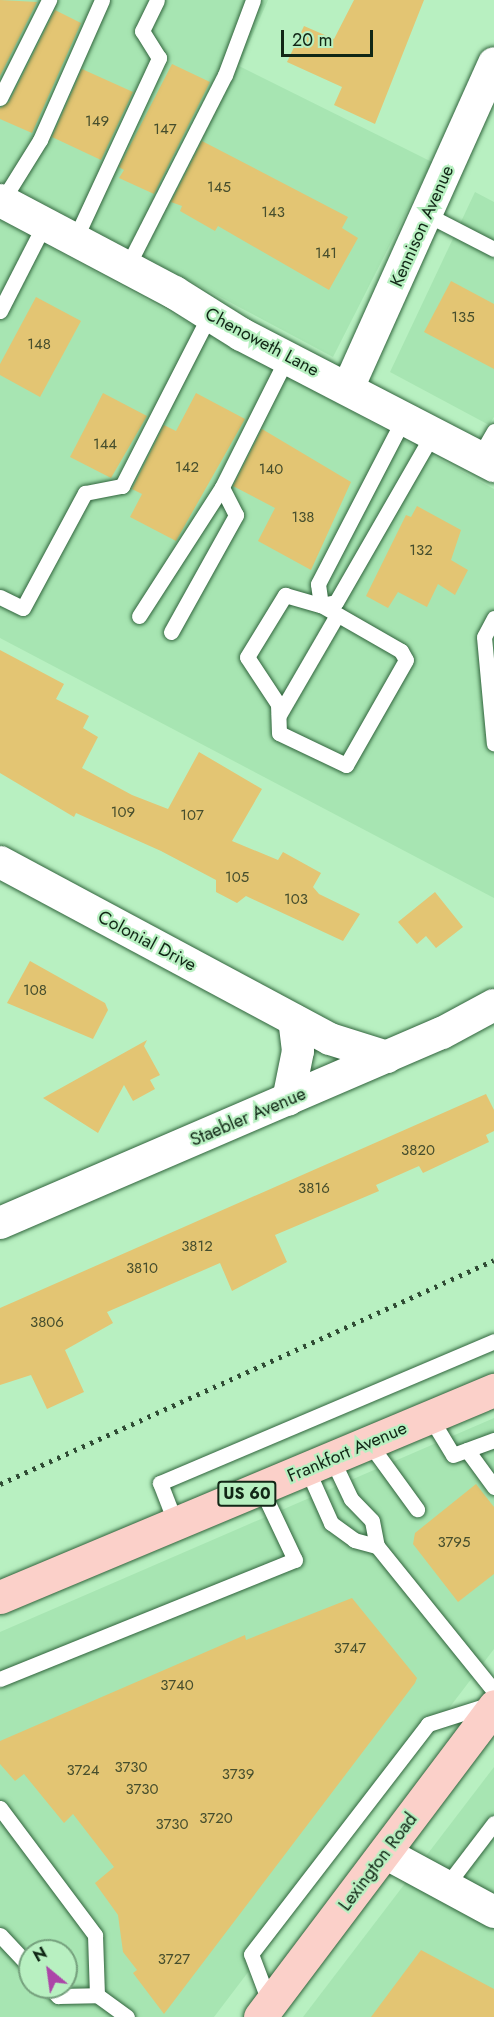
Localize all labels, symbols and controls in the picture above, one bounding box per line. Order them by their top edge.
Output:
scale bar [284,18,376,56]
text: 20 m [292,27,332,53]
house number: 149 [85,113,109,131]
house number: 147 [153,121,177,139]
street label: Kennison Avenue [386,162,458,290]
house number: 145 [207,179,231,197]
house number: 143 [261,204,285,222]
house number: 141 [315,245,337,263]
street label: Chenoweth Lane [201,303,323,381]
house number: 135 [451,309,475,327]
house number: 148 [27,336,51,354]
house number: 144 [93,436,117,454]
house number: 142 [175,459,199,477]
house number: 140 [259,461,283,479]
house number: 138 [291,509,315,527]
house number: 132 [409,542,433,560]
house number: 109 [111,804,135,822]
house number: 107 [180,807,204,825]
house number: 105 [225,869,249,887]
house number: 103 [284,891,308,909]
street label: Colonial Drive [94,906,200,976]
house number: 108 [23,982,47,1000]
street label: Staebler Avenue [187,1083,309,1151]
house number: 3820 [401,1142,435,1160]
house number: 3816 [298,1180,330,1198]
house number: 3812 [181,1238,213,1256]
house number: 3810 [126,1260,158,1278]
house number: 3806 [30,1314,64,1332]
street label: Frankfort Avenue [284,1417,410,1487]
road number: US 60 [217,1481,277,1507]
house number: 3795 [438,1534,470,1552]
house number: 3747 [334,1640,366,1658]
house number: 3740 [160,1677,194,1695]
house number: 3730 [114,1759,148,1777]
house number: 3724 [66,1762,100,1780]
house number: 3739 [222,1766,254,1784]
house number: 3730 [125,1781,159,1799]
street label: Lexington Road [334,1809,422,1915]
house number: 3720 [199,1810,233,1828]
house number: 3730 [155,1816,189,1834]
north arrow [18,1939,78,1999]
text: N [29,1941,51,1968]
house number: 3727 [158,1951,190,1969]

